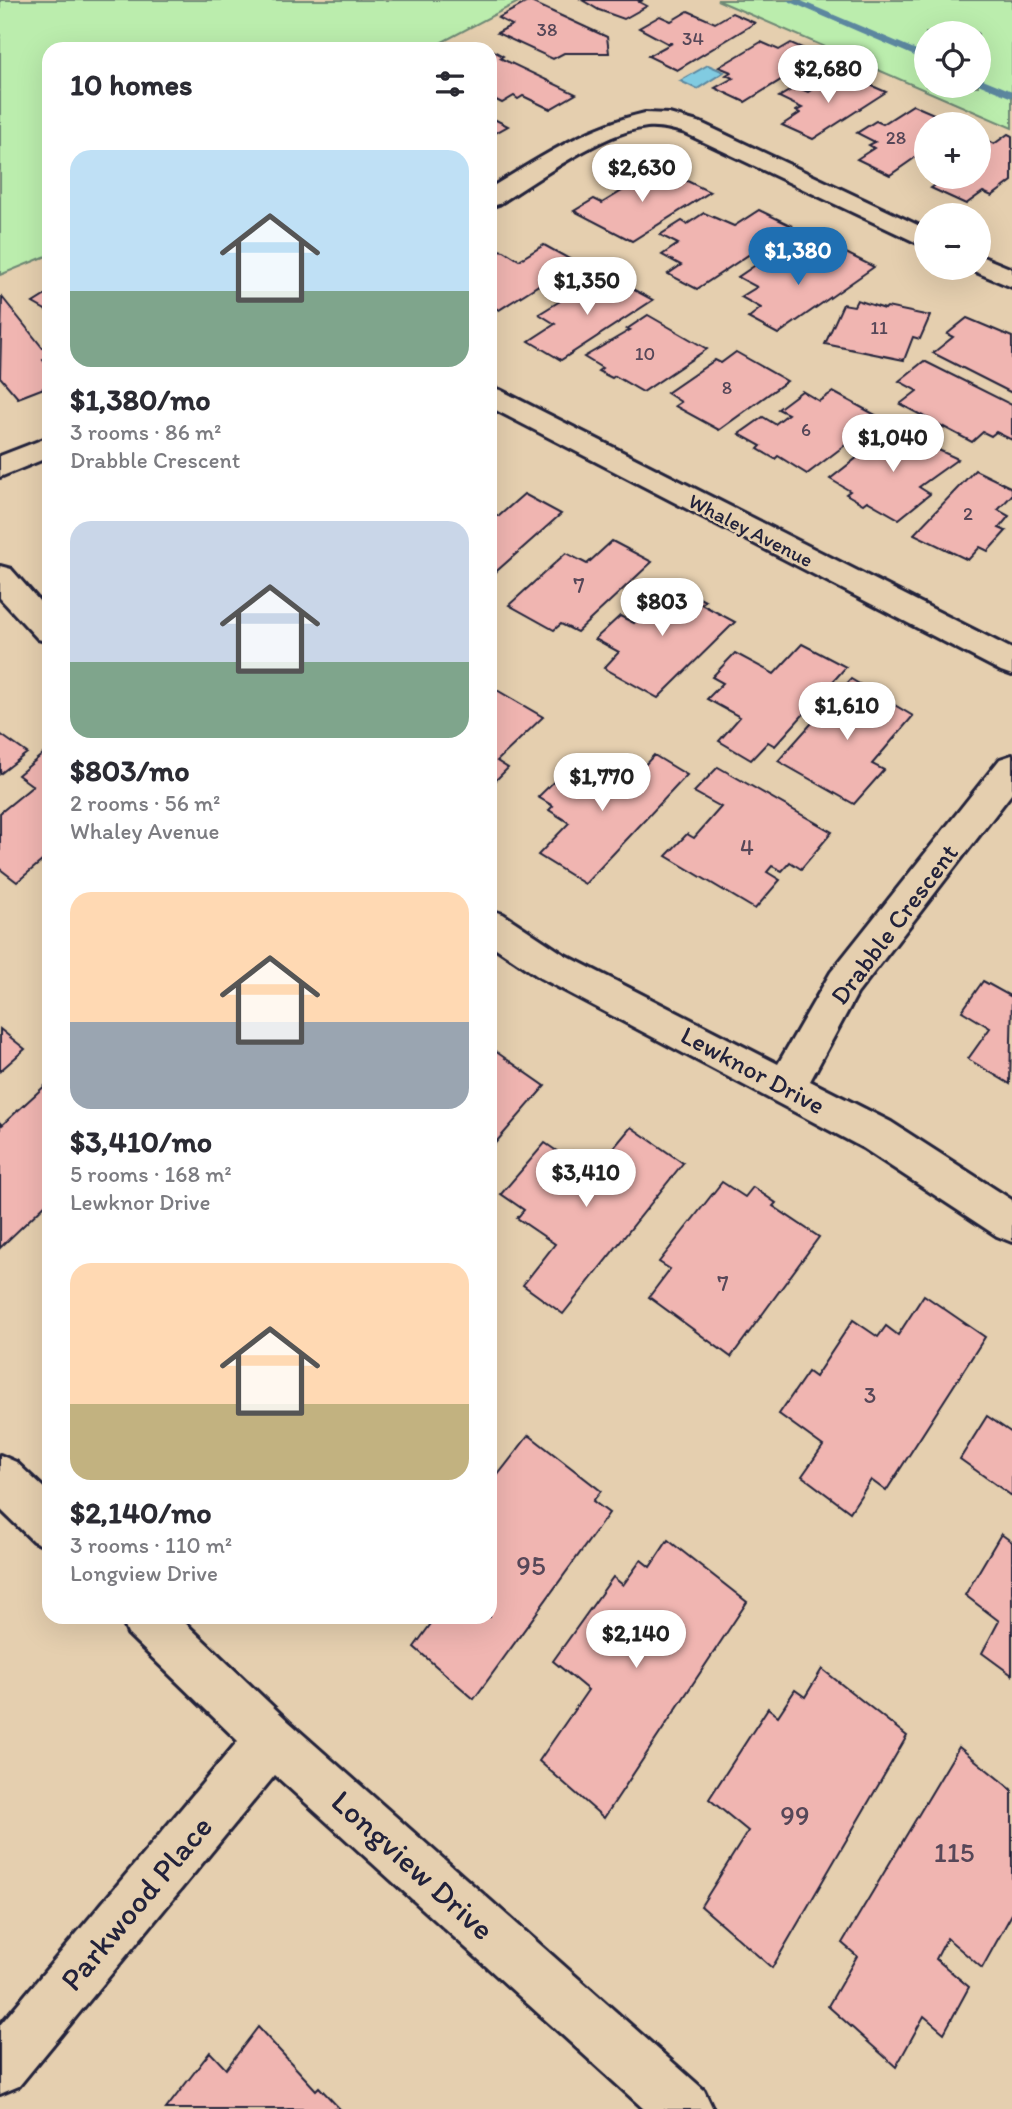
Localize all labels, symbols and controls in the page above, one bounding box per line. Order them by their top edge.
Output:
house number: 38 [537,18,557,41]
map controls [914,21,991,280]
button: locate [914,21,991,98]
house number: 34 [682,27,704,50]
pin: $2,680 [771,46,885,105]
text: $2,680 [794,54,862,82]
icon: filters [431,65,469,103]
text: 10 homes [70,66,193,103]
button: + [914,112,991,189]
house number: 28 [886,126,906,149]
pin: $2,630 [585,144,699,204]
text: $2,630 [608,153,676,181]
icon: home [207,195,333,321]
button: − [914,203,991,280]
pin: $1,380 [741,228,855,287]
text: $1,380 [764,236,832,264]
pin: $1,350 [530,258,644,317]
text: $1,350 [554,266,620,294]
house number: 11 [870,316,888,339]
house number: 10 [635,342,655,365]
house number: 8 [722,376,732,399]
text: $1,380/mo [70,381,211,418]
pin: $1,040 [836,414,950,474]
text: 3 rooms · 86 m² [70,418,222,446]
house number: 6 [801,418,811,441]
text: $1,040 [858,423,928,451]
text: Drabble Crescent [70,446,241,474]
street label: Whaley Avenue [684,488,818,572]
house number: 2 [963,502,973,525]
icon: home [207,566,333,692]
house number: 7 [573,571,585,599]
pin: $803 [621,578,703,638]
text: $803 [637,587,687,615]
pin: $1,610 [790,682,904,742]
text: $1,610 [815,691,879,719]
text: $803/mo [70,752,190,789]
pin: $1,770 [545,754,659,813]
text: $1,770 [570,762,634,790]
text: 2 rooms · 56 m² [70,789,221,817]
text: Whaley Avenue [70,817,220,845]
house number: 4 [740,833,754,861]
street label: Drabble Crescent [823,837,965,1011]
icon: home [207,937,333,1063]
street label: Lewknor Drive [675,1019,831,1121]
text: $3,410/mo [70,1123,212,1160]
pin: $3,410 [529,1150,643,1209]
text: $3,410 [552,1158,620,1186]
text: 5 rooms · 168 m² [70,1160,232,1188]
text: Lewknor Drive [70,1188,210,1216]
house number: 7 [717,1269,729,1297]
icon: home [207,1308,333,1434]
house number: 3 [864,1381,876,1409]
text: $2,140/mo [70,1494,212,1531]
text: 3 rooms · 110 m² [70,1531,232,1559]
house number: 95 [516,1548,546,1582]
text: Longview Drive [70,1559,218,1587]
pin: $2,140 [579,1610,693,1670]
text: $2,140 [602,1619,670,1647]
street label: Longview Drive [324,1782,502,1948]
house number: 99 [780,1798,810,1832]
street label: Parkwood Place [52,1808,220,1998]
house number: 115 [934,1835,974,1869]

